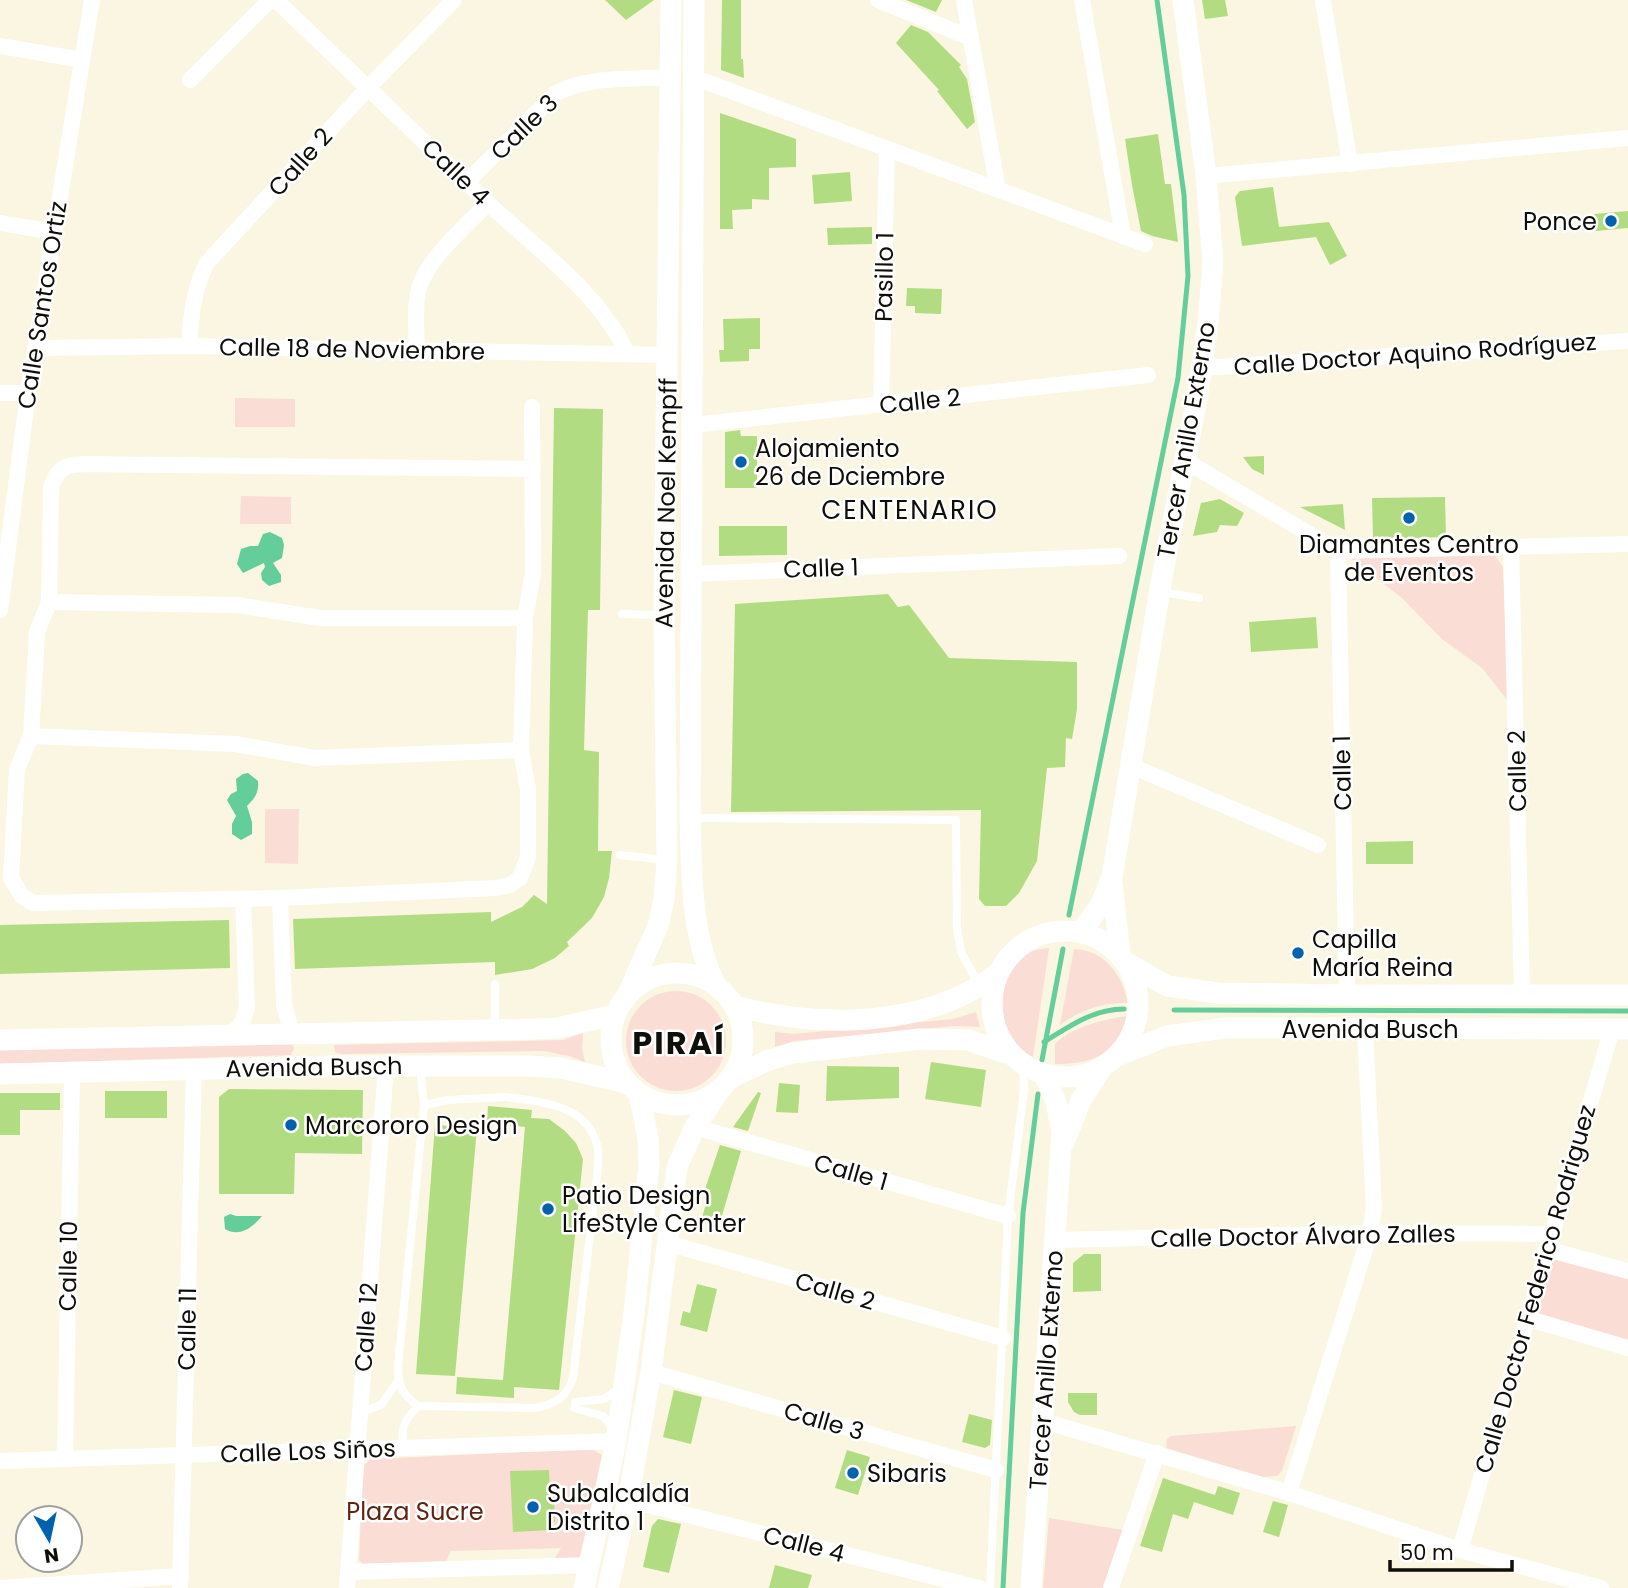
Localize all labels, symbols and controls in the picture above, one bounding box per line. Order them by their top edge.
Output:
street label: Calle 3 [483,87,565,167]
street label: Calle 2 [260,121,340,203]
street label: Calle 4 [415,131,497,213]
street label: Calle Santos Ortiz [9,199,75,411]
place label: Ponce [1523,205,1597,238]
marker: Ponce [1603,213,1619,229]
street label: Pasillo 1 [867,232,901,322]
street label: Tercer Anillo Externo [1149,319,1223,561]
street label: Calle Doctor Aquino Rodríguez [1233,325,1597,383]
street label: Calle 18 de Noviembre [219,330,485,368]
street label: Avenida Noel Kempff [647,378,685,628]
street label: Calle 2 [878,380,962,422]
place label: Alojamiento 26 de Dciembre [755,432,945,493]
marker: Alojamiento 26 de Dciembre [733,454,749,470]
district label: CENTENARIO [821,492,999,528]
marker: Diamantes Centro de Eventos [1401,510,1417,526]
place label: Diamantes Centro de Eventos [1299,528,1519,589]
street label: Calle 1 [783,550,859,586]
street label: Calle 2 [1500,730,1534,812]
street label: Calle 1 [1325,735,1359,811]
place label: Capilla María Reina [1312,923,1453,984]
marker: Capilla María Reina [1290,945,1306,961]
street label: Avenida Busch [1281,1013,1459,1046]
district label: PIRAÍ [632,1020,726,1065]
street label: Avenida Busch [225,1049,403,1085]
street label: Calle Doctor Federico Rodriguez [1467,1101,1603,1477]
place label: Marcororo Design [305,1109,518,1142]
marker: Marcororo Design [283,1117,299,1133]
street label: Calle 1 [810,1146,892,1198]
place label: Patio Design LifeStyle Center [562,1179,746,1240]
marker: Patio Design LifeStyle Center [540,1201,556,1217]
street label: Calle Doctor Álvaro Zalles [1150,1217,1456,1255]
street label: Calle 10 [51,1220,85,1312]
street label: Tercer Anillo Externo [1021,1249,1071,1491]
street label: Calle 2 [791,1264,879,1318]
street label: Calle 12 [346,1281,386,1373]
street label: Calle 11 [170,1287,204,1371]
street label: Calle 3 [780,1394,868,1448]
street label: Calle Los Siños [220,1431,396,1471]
place label: Sibaris [867,1457,947,1490]
marker: Sibaris [845,1465,861,1481]
place label: Subalcaldía Distrito 1 [547,1477,690,1538]
park label: Plaza Sucre [346,1495,484,1528]
marker: Subalcaldía Distrito 1 [525,1499,541,1515]
north arrow [14,1504,84,1574]
street label: Calle 4 [760,1518,848,1570]
scale bar [1390,1528,1512,1572]
text: 50 m [1400,1538,1454,1567]
text: N [42,1541,61,1570]

